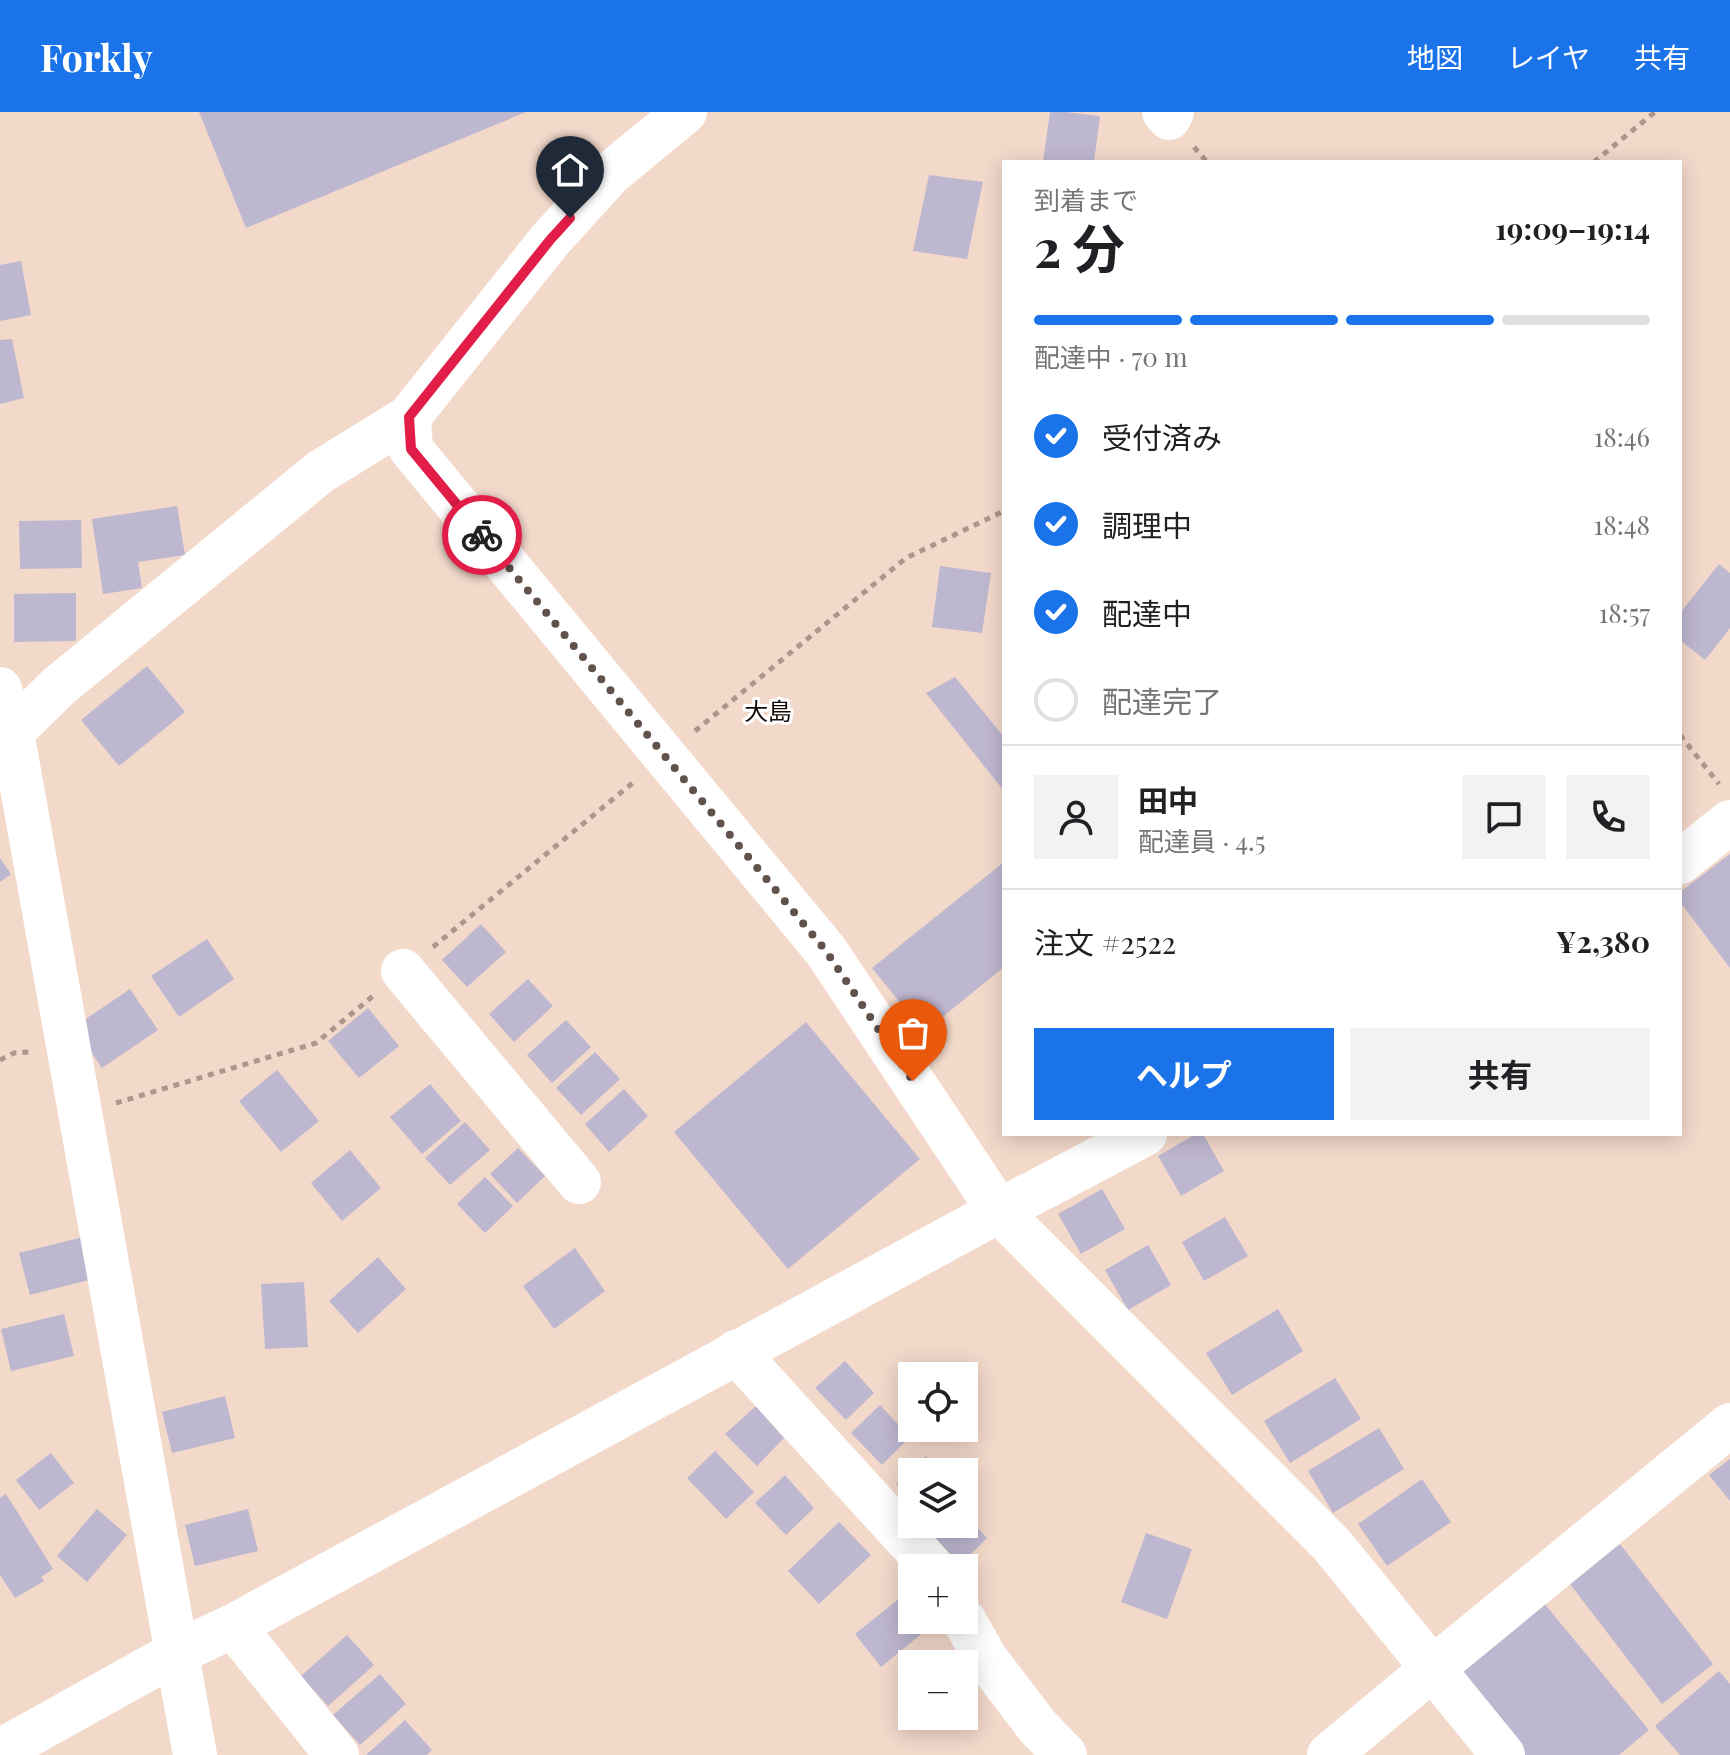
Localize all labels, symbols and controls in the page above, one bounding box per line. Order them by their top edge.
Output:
text: Forkly [40,31,153,82]
text: 地図 [1407,38,1463,75]
text: レイヤ [1507,38,1590,75]
text: 共有 [1634,38,1690,75]
pin [536,136,604,218]
icon: home [548,148,592,192]
text: 到着まで [1034,182,1138,217]
text: 19:09–19:14 [1495,208,1650,248]
text: 2 分 [1034,212,1125,281]
text: 配達中 · 70 m [1034,339,1188,374]
icon: check [1034,414,1078,458]
text: 受付済み [1102,417,1222,457]
text: 18:46 [1594,419,1650,454]
courier [442,495,522,575]
icon: check [1034,502,1078,546]
text: 調理中 [1102,505,1192,545]
text: 18:48 [1594,507,1650,542]
icon: bike [460,513,504,557]
icon: check [1034,590,1078,634]
text: 配達中 [1102,593,1192,633]
text: 18:57 [1599,595,1650,630]
text: 配達完了 [1102,681,1222,721]
district label: 大島 [744,694,792,726]
button: person [1034,775,1118,859]
button: chat [1462,775,1546,859]
button: phone [1566,775,1650,859]
text: 田中 [1138,780,1198,820]
text: 配達員 · 4.5 [1138,823,1265,858]
text: ¥2,380 [1556,921,1650,961]
text: 注文 #2522 [1034,922,1176,962]
pin [879,999,947,1081]
icon: bag [891,1011,935,1055]
button: ヘルプ [1034,1028,1334,1120]
button: 共有 [1350,1028,1650,1120]
map controls [898,1362,978,1730]
button: locate [898,1362,978,1442]
button: layers [898,1458,978,1538]
button: + [898,1554,978,1634]
button: − [898,1650,978,1730]

